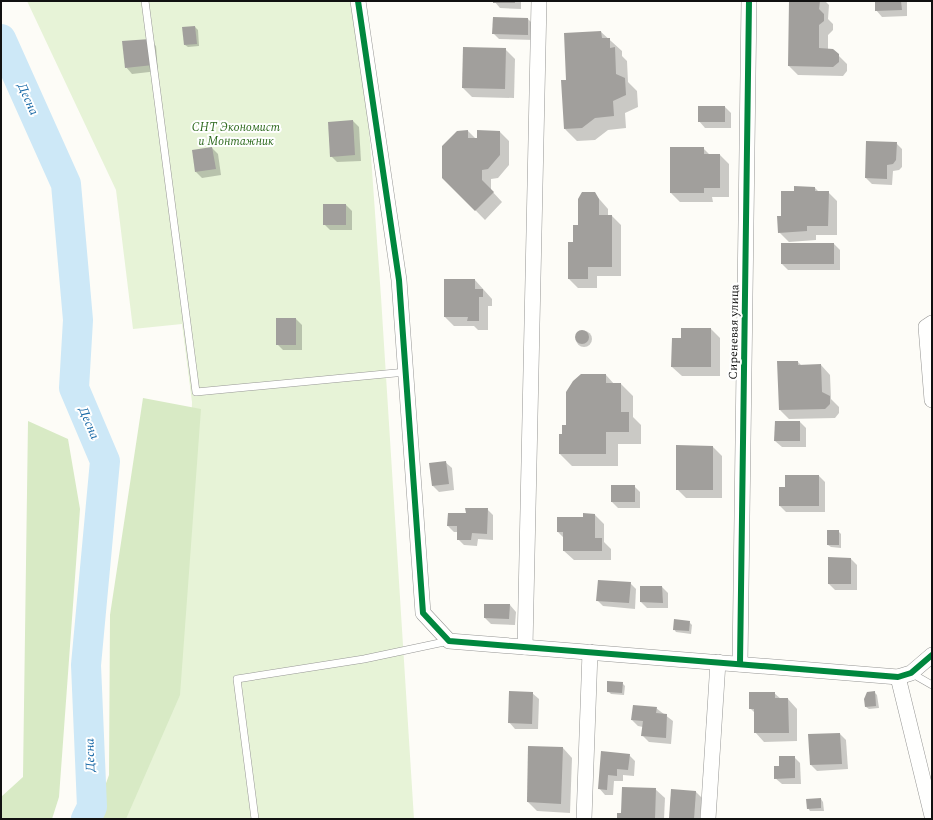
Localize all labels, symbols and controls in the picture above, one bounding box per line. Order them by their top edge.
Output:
water label: Десна [12,79,44,119]
park label: СНТ Экономист и Монтажник [192,118,281,151]
street label: Сиреневая улица [724,284,744,380]
water label: Десна [73,403,105,443]
water label: Десна [79,737,101,773]

